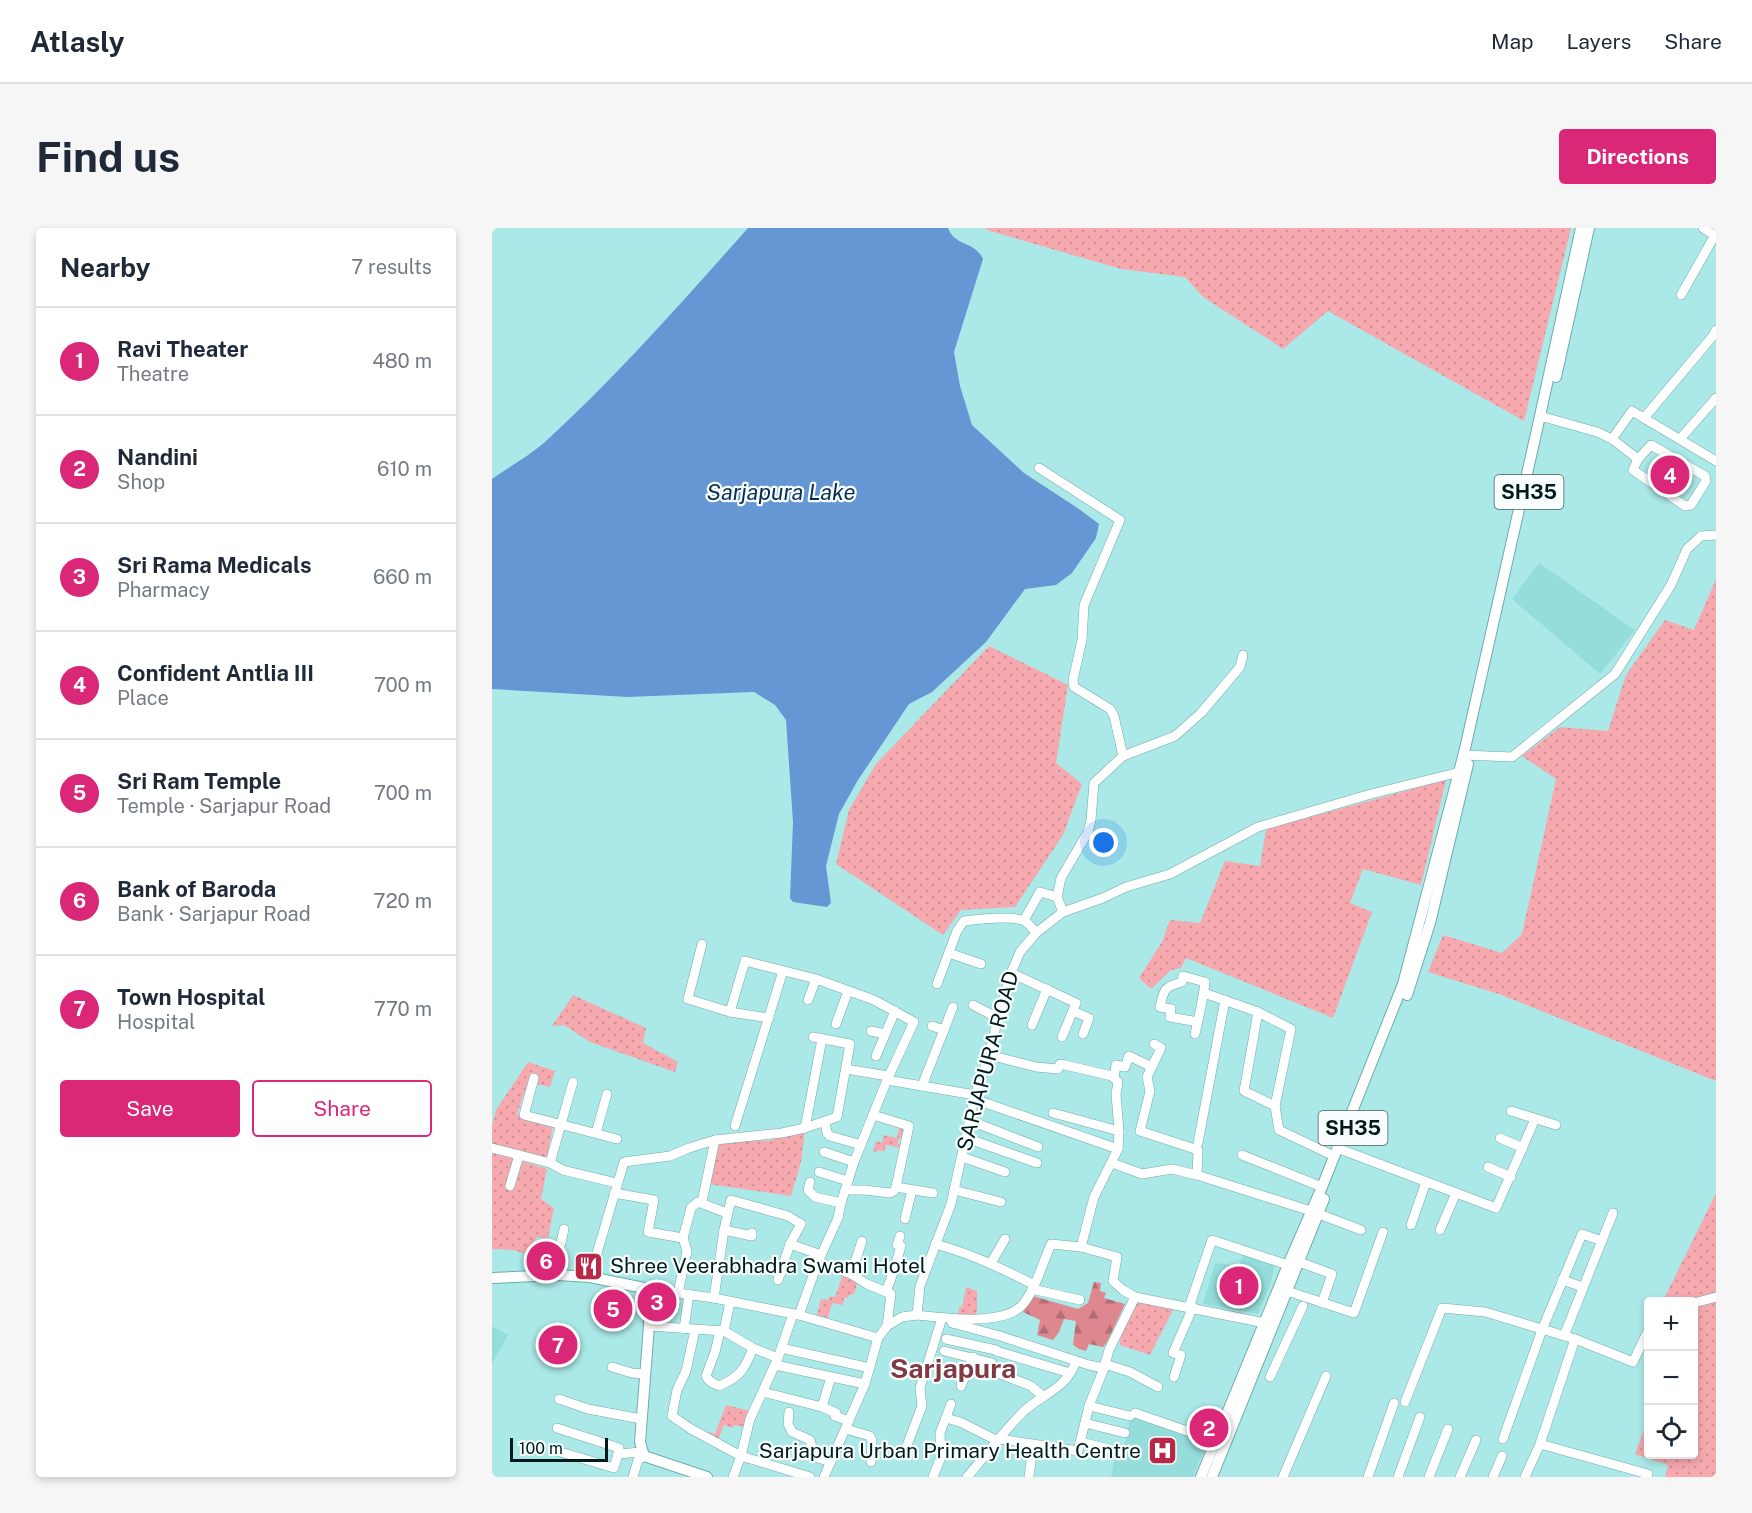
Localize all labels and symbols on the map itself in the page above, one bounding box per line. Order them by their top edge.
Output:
pin: 4 [1650,452,1690,498]
road number: SH35 [1494,475,1564,509]
water label: Sarjapura Lake [707,479,855,505]
your location [1089,828,1118,857]
street label: SARJAPURA ROAD [951,968,1024,1154]
road number: SH35 [1318,1111,1388,1145]
pin: 6 [526,1238,566,1284]
restaurant icon: Shree Veerabhadra Swami Hotel [573,1250,605,1282]
place label: Shree Veerabhadra Swami Hotel [610,1253,926,1278]
pin: 1 [1220,1264,1258,1308]
pin: 3 [638,1280,676,1324]
pin: 5 [594,1286,632,1332]
pin: 7 [538,1322,578,1368]
district label: Sarjapura [890,1352,1016,1384]
pin: 2 [1190,1406,1228,1450]
scale bar [510,1435,608,1462]
hospital icon: Sarjapura Urban Primary Health Centre [1146,1435,1178,1467]
place label: Sarjapura Urban Primary Health Centre [759,1438,1141,1463]

